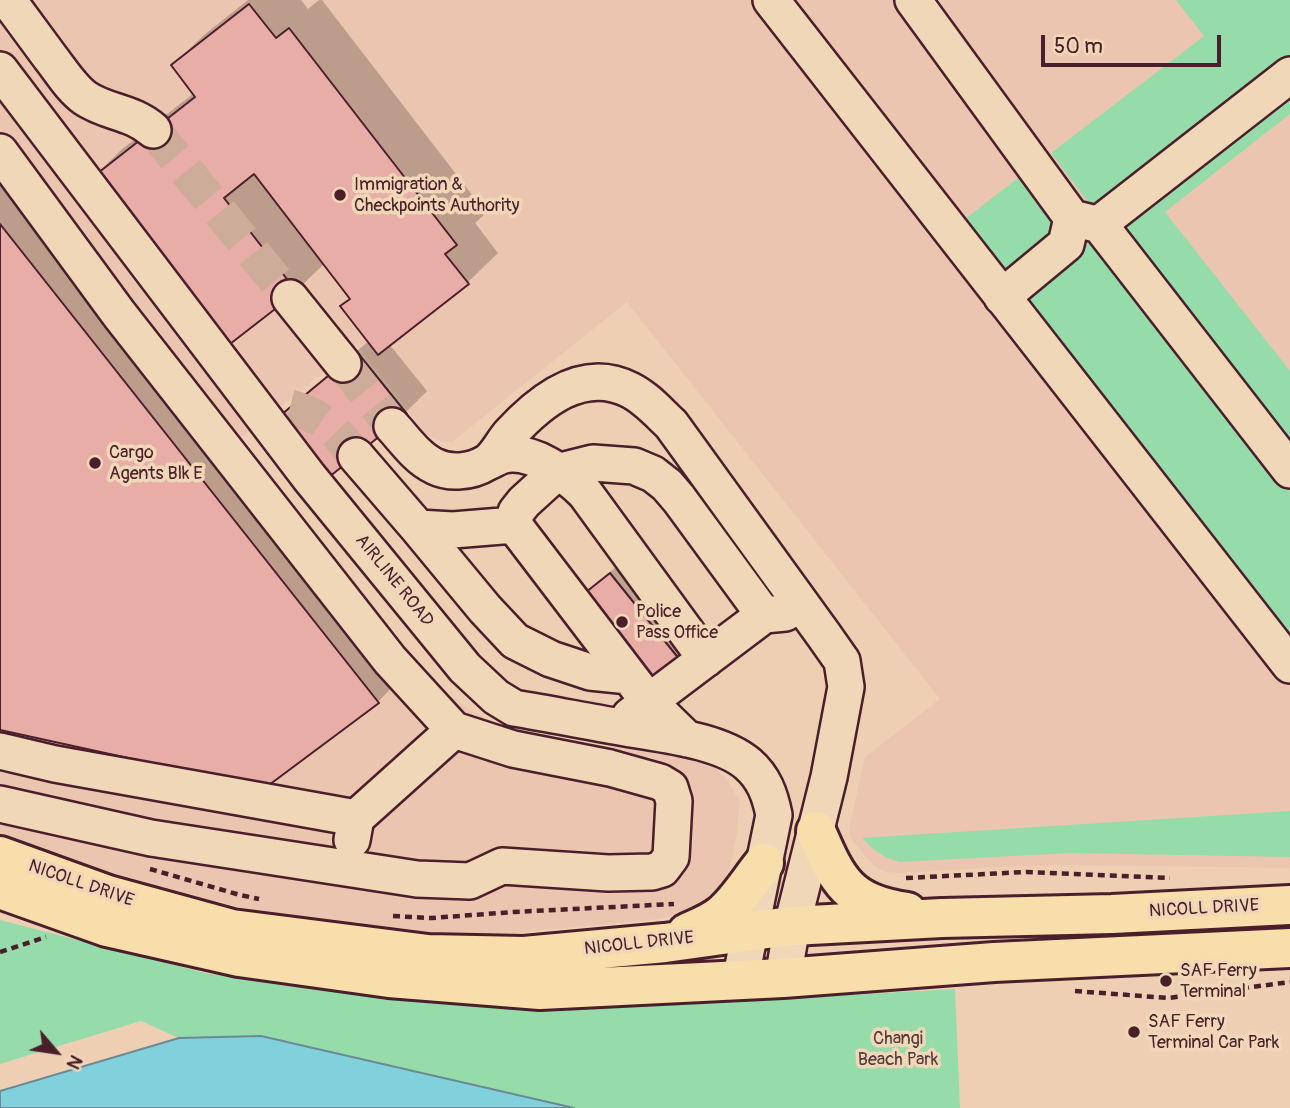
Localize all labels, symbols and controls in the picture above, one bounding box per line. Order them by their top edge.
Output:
scale bar [1045,21,1225,65]
text: 50 m [1054,33,1103,60]
place label: Immigration & Checkpoints Authority [354,174,519,216]
marker: Immigration & Checkpoints Authority [332,187,348,203]
place label: Cargo Agents Blk E [109,442,203,484]
marker: Cargo Agents Blk E [87,455,103,471]
street label: AIRLINE ROAD [350,530,438,632]
place label: Police Pass Office [636,601,718,644]
marker: Police Pass Office [614,614,630,630]
street label: NICOLL DRIVE [25,856,137,912]
street label: NICOLL DRIVE [1148,895,1260,923]
street label: NICOLL DRIVE [583,927,695,961]
place label: SAF Ferry Terminal [1180,960,1257,1002]
marker: SAF Ferry Terminal [1158,973,1174,989]
place label: SAF Ferry Terminal Car Park [1148,1011,1279,1054]
north arrow [21,1017,91,1087]
marker: SAF Ferry Terminal Car Park [1126,1024,1142,1040]
park label: Changi Beach Park [858,1028,938,1070]
text: N [61,1051,88,1074]

